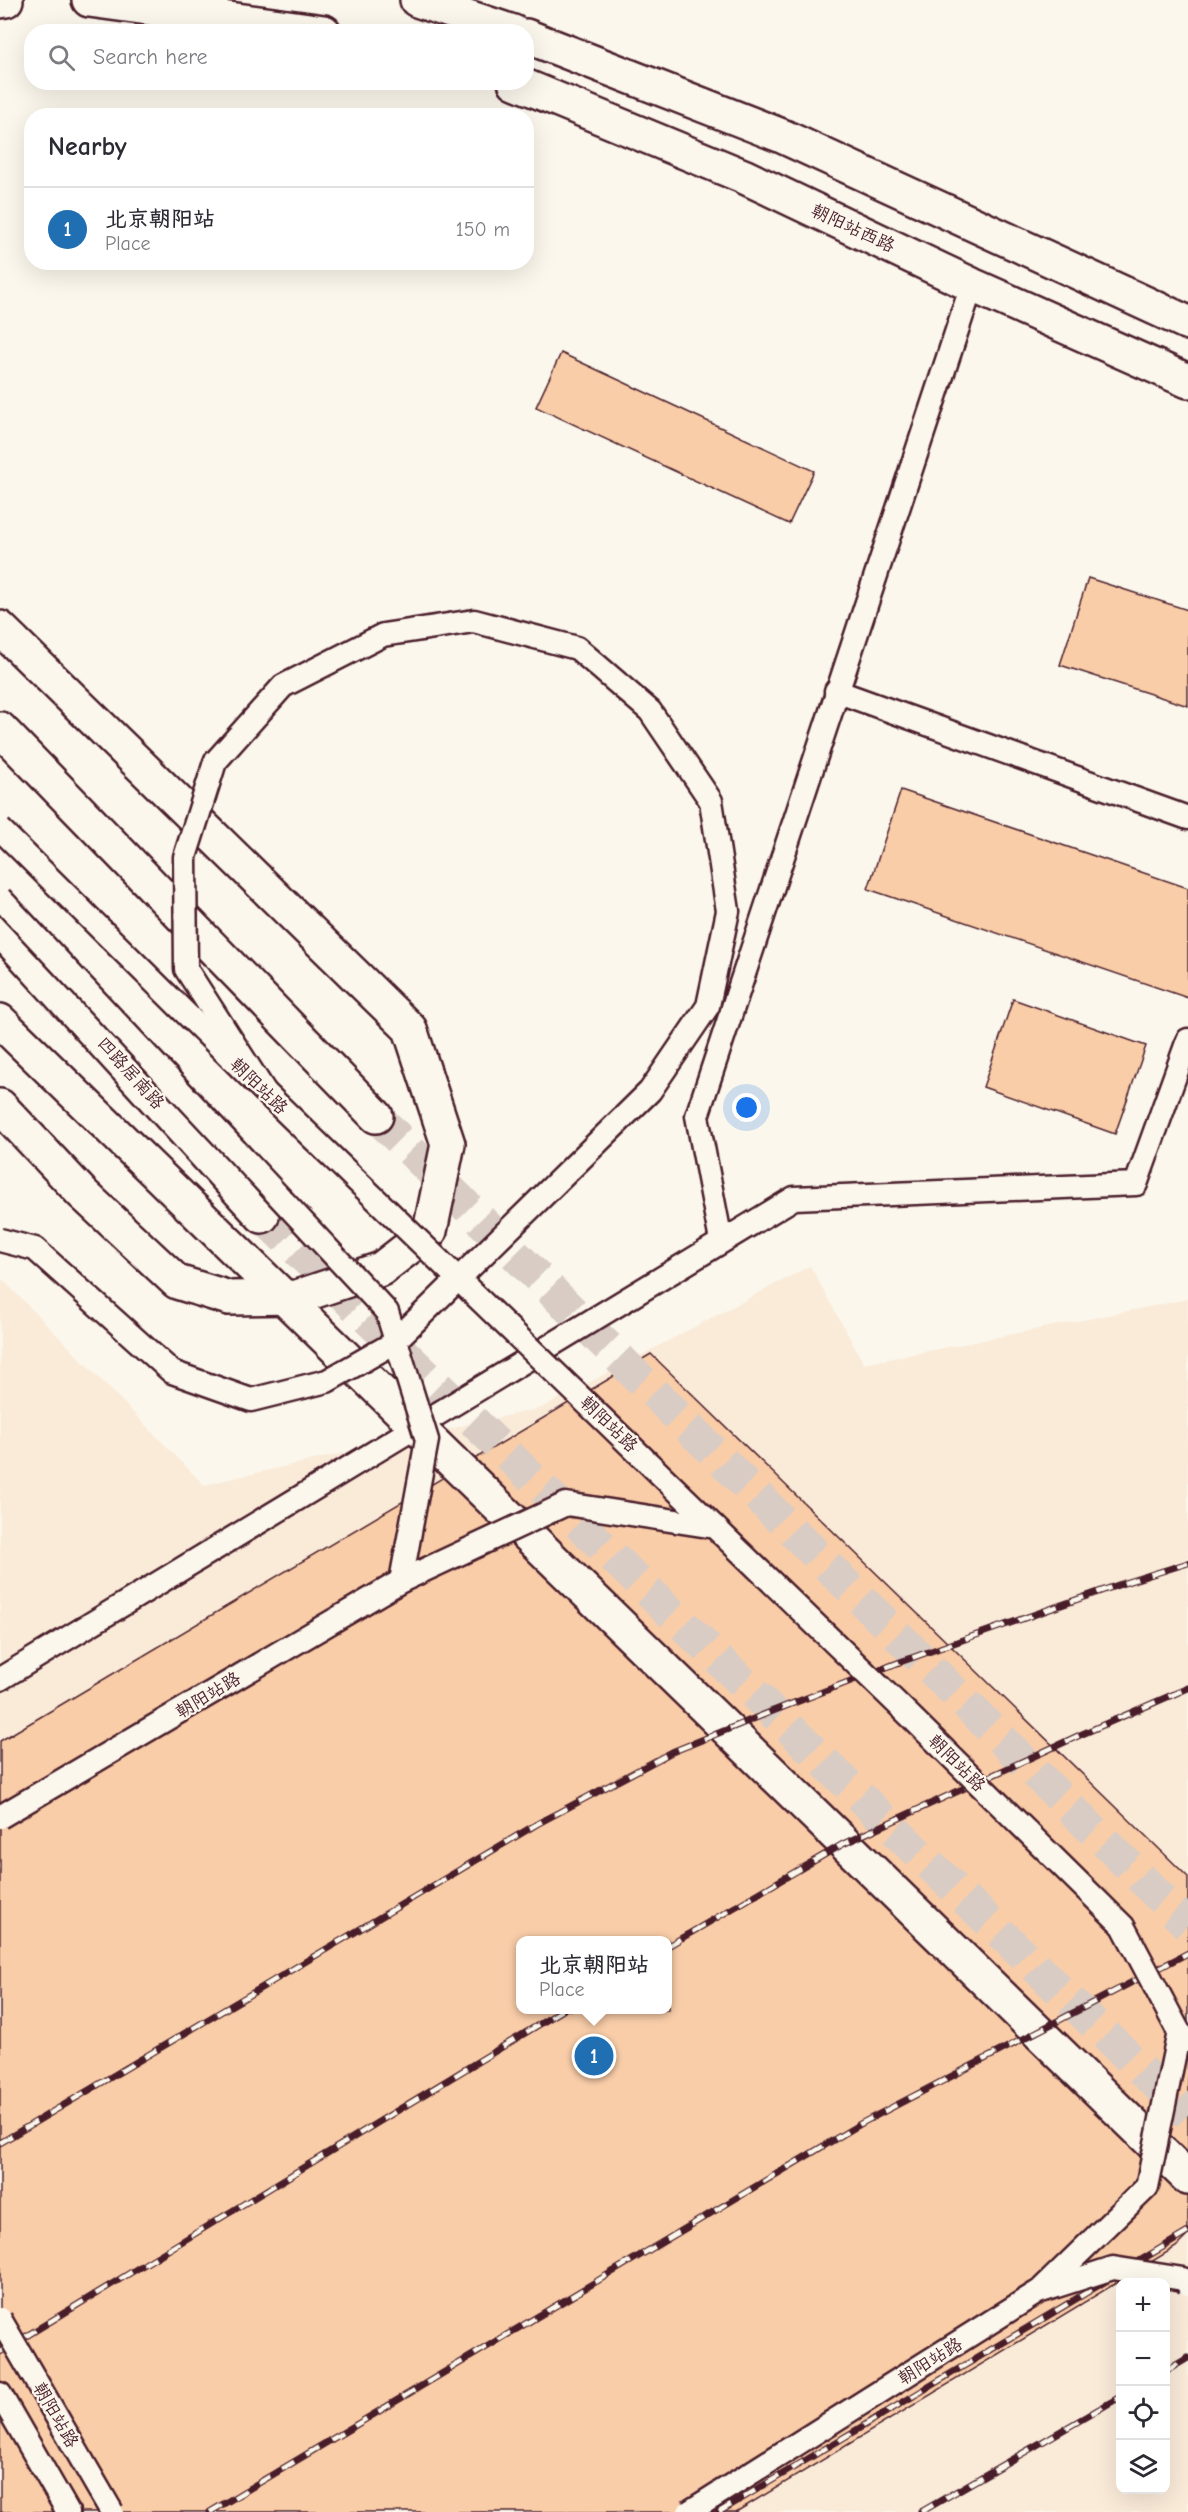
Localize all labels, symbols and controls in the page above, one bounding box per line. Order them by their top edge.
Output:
search box [24,24,534,90]
icon: search [45,41,78,74]
text: Search here [93,44,208,70]
text: Nearby [48,132,127,162]
street label: 朝阳站西路 [808,200,898,257]
text: 北京朝阳站 [105,206,215,232]
text: 1 [64,218,71,241]
text: 150 m [456,218,510,241]
text: Place [105,232,151,255]
street label: 四路居南路 [93,1033,169,1114]
street label: 朝阳站路 [225,1054,292,1119]
your location [732,1093,761,1122]
street label: 朝阳站路 [575,1392,642,1457]
street label: 朝阳站路 [172,1668,245,1723]
street label: 朝阳站路 [924,1730,990,1796]
popup [516,1936,672,2014]
text: 北京朝阳站 [539,1952,649,1978]
text: Place [539,1978,585,2001]
pin: 1 [574,2034,614,2078]
map controls [1116,2278,1170,2494]
button: + [1116,2278,1170,2332]
button: − [1116,2332,1170,2386]
street label: 朝阳站路 [894,2333,966,2389]
street label: 朝阳站路 [28,2379,83,2452]
button: locate [1116,2386,1170,2440]
button: layers [1116,2440,1170,2494]

